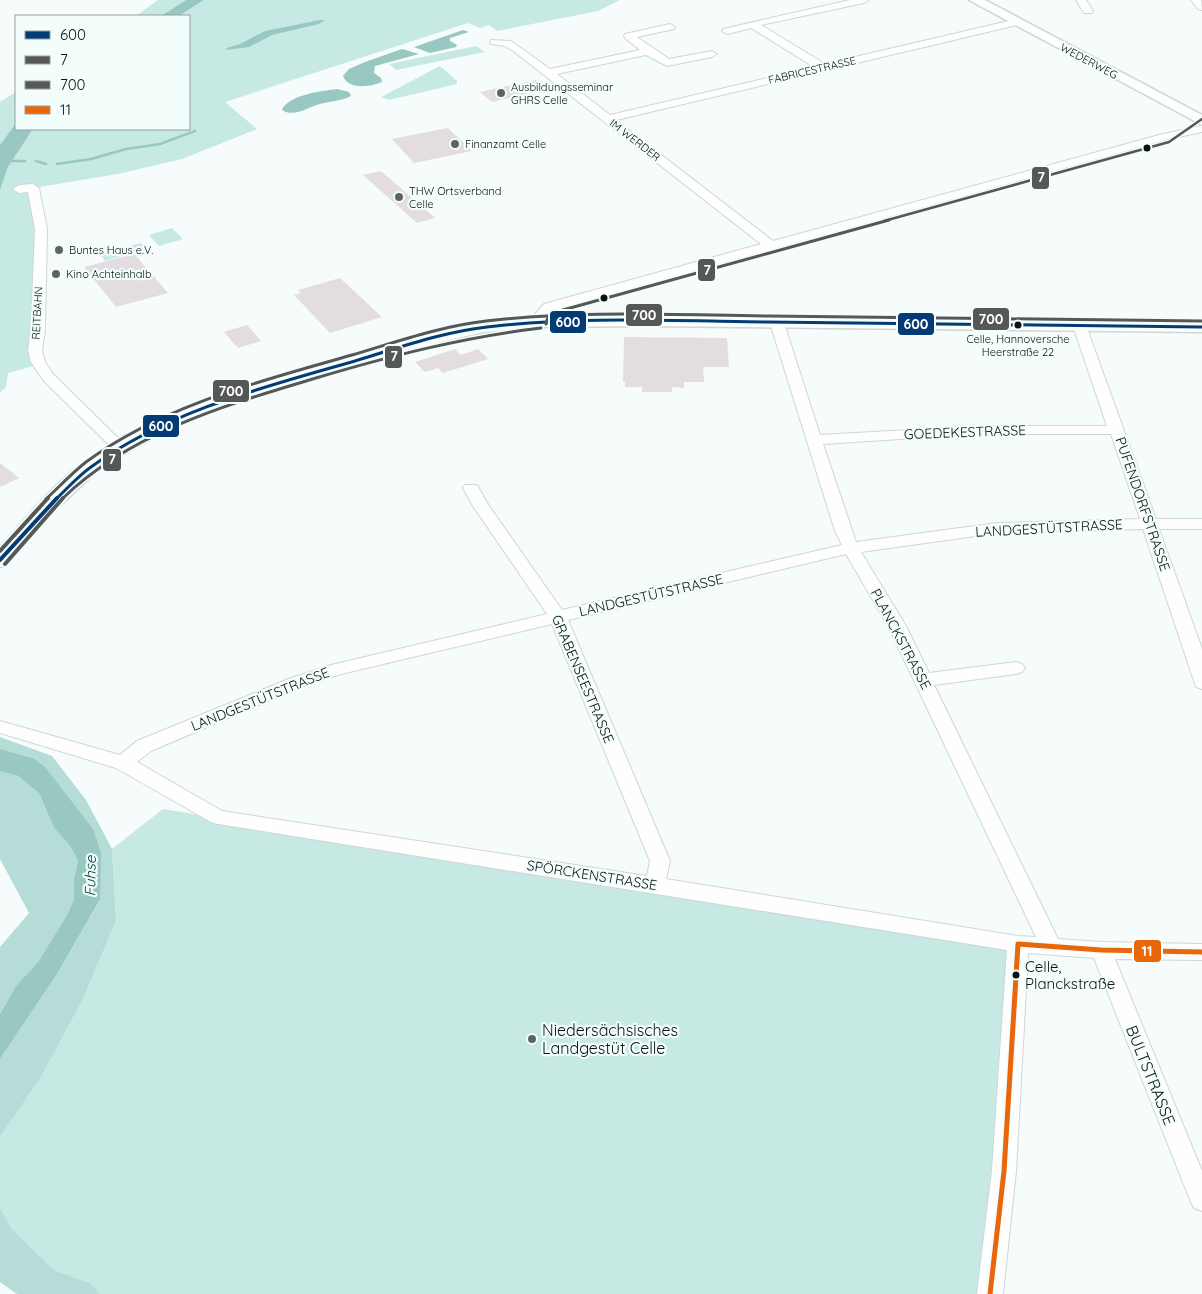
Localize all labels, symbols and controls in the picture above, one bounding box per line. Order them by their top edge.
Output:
legend [15,15,190,130]
text: 600 [60,25,86,44]
street label: WEDERWEG [1058,40,1120,82]
text: 7 [60,50,68,69]
street label: FABRICESTRASSE [767,53,857,87]
text: 700 [60,75,86,94]
place label: Ausbildungsseminar GHRS Celle [511,80,614,107]
marker: Ausbildungsseminar GHRS Celle [495,87,507,99]
text: 11 [60,100,71,119]
street label: IM WERDER [607,116,663,164]
place label: Finanzamt Celle [465,137,546,151]
marker: Finanzamt Celle [449,138,461,150]
unlabelled marker [1142,143,1152,153]
line badge: 7 [1031,166,1050,190]
text: 7 [1037,168,1045,186]
place label: THW Ortsverband Celle [409,184,502,211]
marker: THW Ortsverband Celle [393,191,405,203]
place label: Buntes Haus e.V. [69,243,153,257]
marker: Buntes Haus e.V. [53,244,65,256]
line badge: 7 [697,258,716,282]
text: 7 [703,261,711,279]
place label: Kino Achteinhalb [66,267,152,281]
marker: Kino Achteinhalb [50,268,62,280]
street label: REITBAHN [29,286,45,340]
unlabelled marker [599,293,609,303]
line badge: 700 [625,303,663,327]
text: 700 [632,306,657,324]
line badge: 700 [972,307,1010,331]
line badge: 600 [549,310,587,334]
text: 700 [979,310,1004,328]
line badge: 600 [897,312,935,336]
text: 600 [556,313,581,331]
text: 600 [904,315,929,333]
marker: Celle, Hannoversche Heerstraße 22 [1013,320,1023,330]
place label: Celle, Hannoversche Heerstraße 22 [966,332,1070,359]
line badge: 7 [384,345,403,369]
text: 7 [390,347,398,365]
line badge: 700 [212,379,250,403]
text: 700 [219,382,244,400]
line badge: 600 [142,414,180,438]
text: 600 [149,417,174,435]
street label: GOEDEKESTRASSE [904,421,1026,443]
street label: PUFENDORFSTRASSE [1112,434,1174,574]
line badge: 7 [102,448,122,472]
text: 7 [108,450,116,468]
street label: LANDGESTÜTSTRASSE [975,515,1123,541]
street label: LANDGESTÜTSTRASSE [577,570,725,620]
street label: PLANCKSTRASSE [867,585,935,693]
street label: GRABENSEESTRASSE [548,612,618,746]
street label: LANDGESTÜTSTRASSE [188,663,332,735]
water label: Fuhse [80,855,100,897]
street label: SPÖRCKENSTRASSE [526,856,658,894]
line badge: 11 [1133,939,1162,963]
text: 11 [1142,942,1152,960]
place label: Celle, Planckstraße [1025,957,1115,993]
marker: Celle, Planckstraße [1011,970,1021,980]
place label: Niedersächsisches Landgestüt Celle [542,1020,678,1058]
street label: BULTSTRASSE [1122,1022,1180,1128]
marker: Niedersächsisches Landgestüt Celle [526,1033,538,1045]

